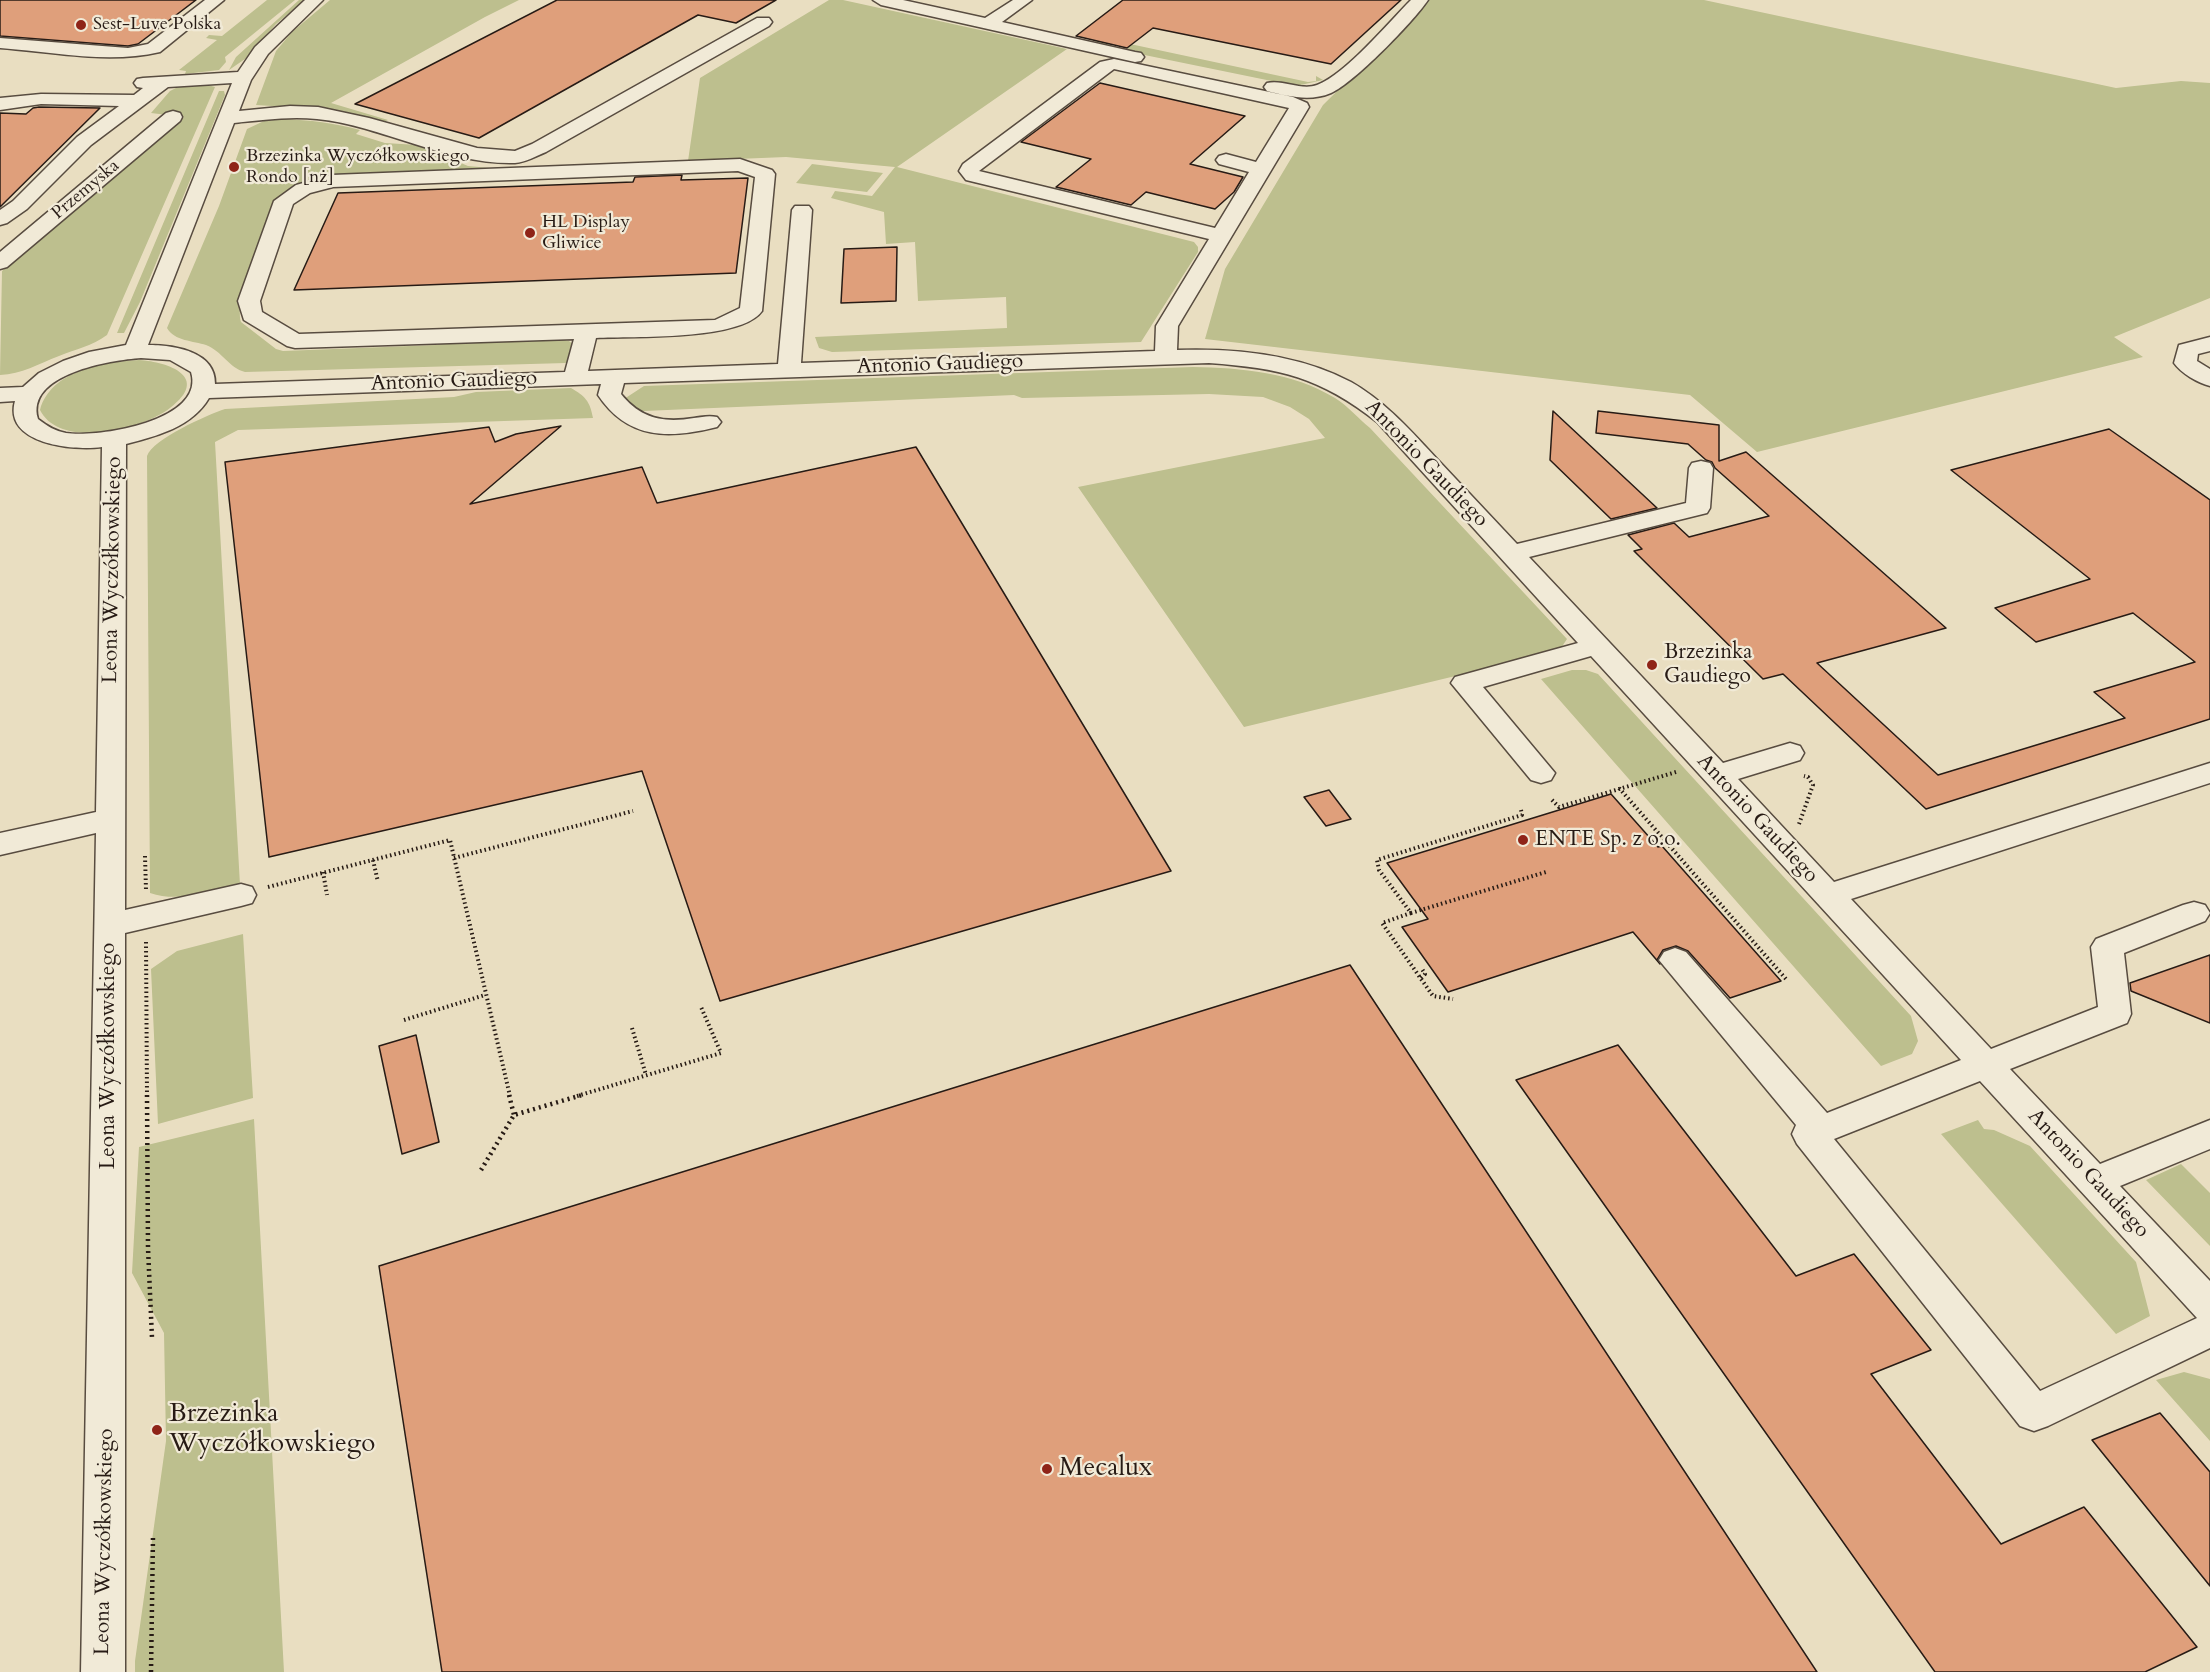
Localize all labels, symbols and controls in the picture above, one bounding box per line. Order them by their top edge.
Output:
place label: Sest-Luve Polska [93,14,221,36]
marker: Sest-Luve Polska [74,18,88,32]
place label: Brzezinka Wyczółkowskiego Rondo [nż] [246,146,469,188]
street label: Przemyska [48,156,124,224]
marker: Brzezinka Wyczółkowskiego Rondo [nż] [227,160,241,174]
place label: HL Display Gliwice [542,212,630,254]
marker: HL Display Gliwice [523,226,537,240]
street label: Antonio Gaudiego [856,349,1024,381]
street label: Antonio Gaudiego [370,366,538,398]
street label: Antonio Gaudiego [1359,395,1493,533]
street label: Leona Wyczółkowskiego [98,456,128,684]
place label: Brzezinka Gaudiego [1664,640,1752,690]
marker: Brzezinka Gaudiego [1645,658,1659,672]
street label: Antonio Gaudiego [1691,749,1823,889]
place label: ENTE Sp. z o.o. [1535,827,1681,853]
marker: ENTE Sp. z o.o. [1516,833,1530,847]
street label: Leona Wyczółkowskiego [96,943,122,1169]
street label: Antonio Gaudiego [2022,1104,2154,1244]
place label: Brzezinka Wyczółkowskiego [169,1399,375,1460]
marker: Brzezinka Wyczółkowskiego [150,1423,164,1437]
street label: Leona Wyczółkowskiego [90,1428,120,1656]
place label: Mecalux [1059,1453,1152,1485]
marker: Mecalux [1040,1462,1054,1476]

